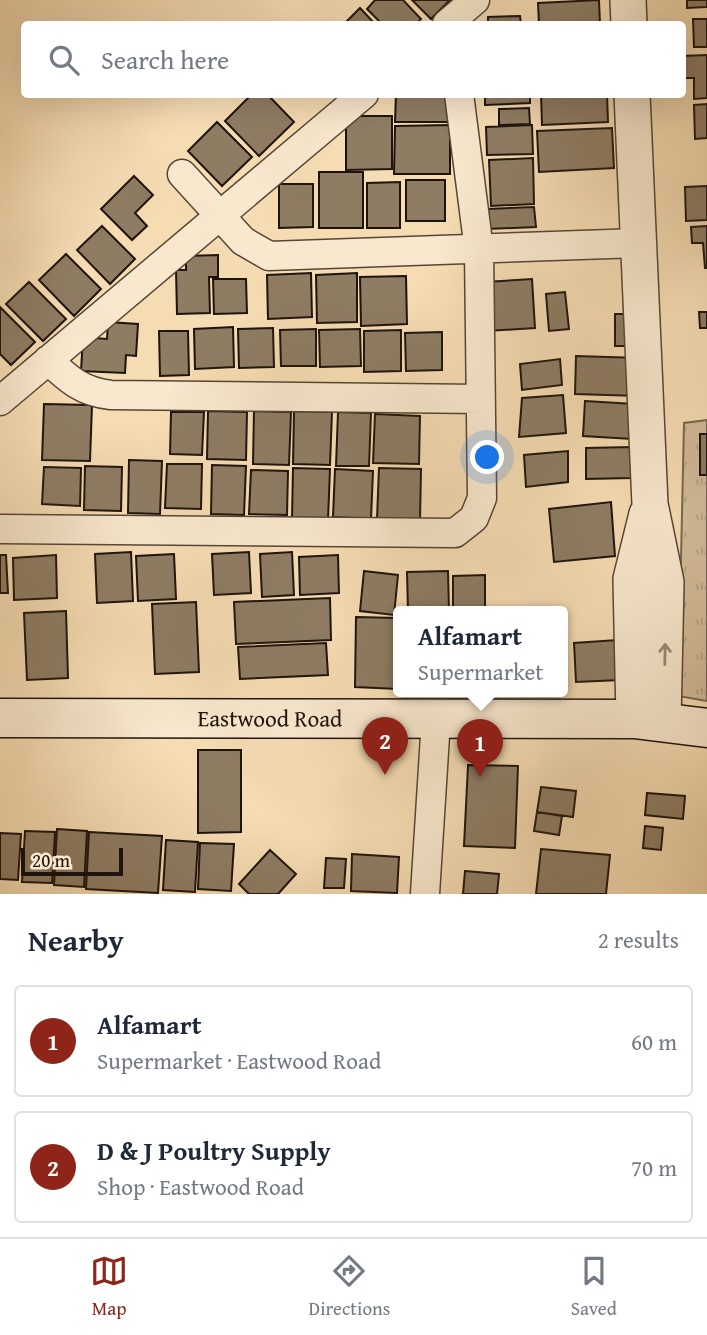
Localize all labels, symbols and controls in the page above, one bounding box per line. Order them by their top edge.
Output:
search box [21,21,686,98]
text: Search here [101,40,229,79]
icon: search [45,41,83,79]
your location [470,440,504,474]
popup [393,606,568,697]
text: Alfamart [418,616,522,655]
one-way arrow [658,643,671,666]
text: Supermarket [418,655,543,688]
street label: Eastwood Road [198,701,343,735]
pin: 2 [362,717,408,775]
pin: 1 [457,719,503,777]
scale bar [21,845,122,877]
text: 20 m [32,846,70,874]
text: Nearby [28,918,124,962]
text: 2 results [598,923,679,956]
text: Alfamart [97,1005,201,1044]
text: 1 [47,1025,59,1058]
text: 60 m [631,1025,677,1058]
text: Supermarket · Eastwood Road [97,1044,381,1077]
text: D & J Poultry Supply [97,1131,331,1170]
text: 2 [47,1151,59,1184]
text: 70 m [631,1151,677,1184]
text: Shop · Eastwood Road [97,1170,304,1203]
tab: Map [90,1252,128,1322]
tab: Directions [309,1252,390,1322]
tab: Saved [571,1252,617,1322]

